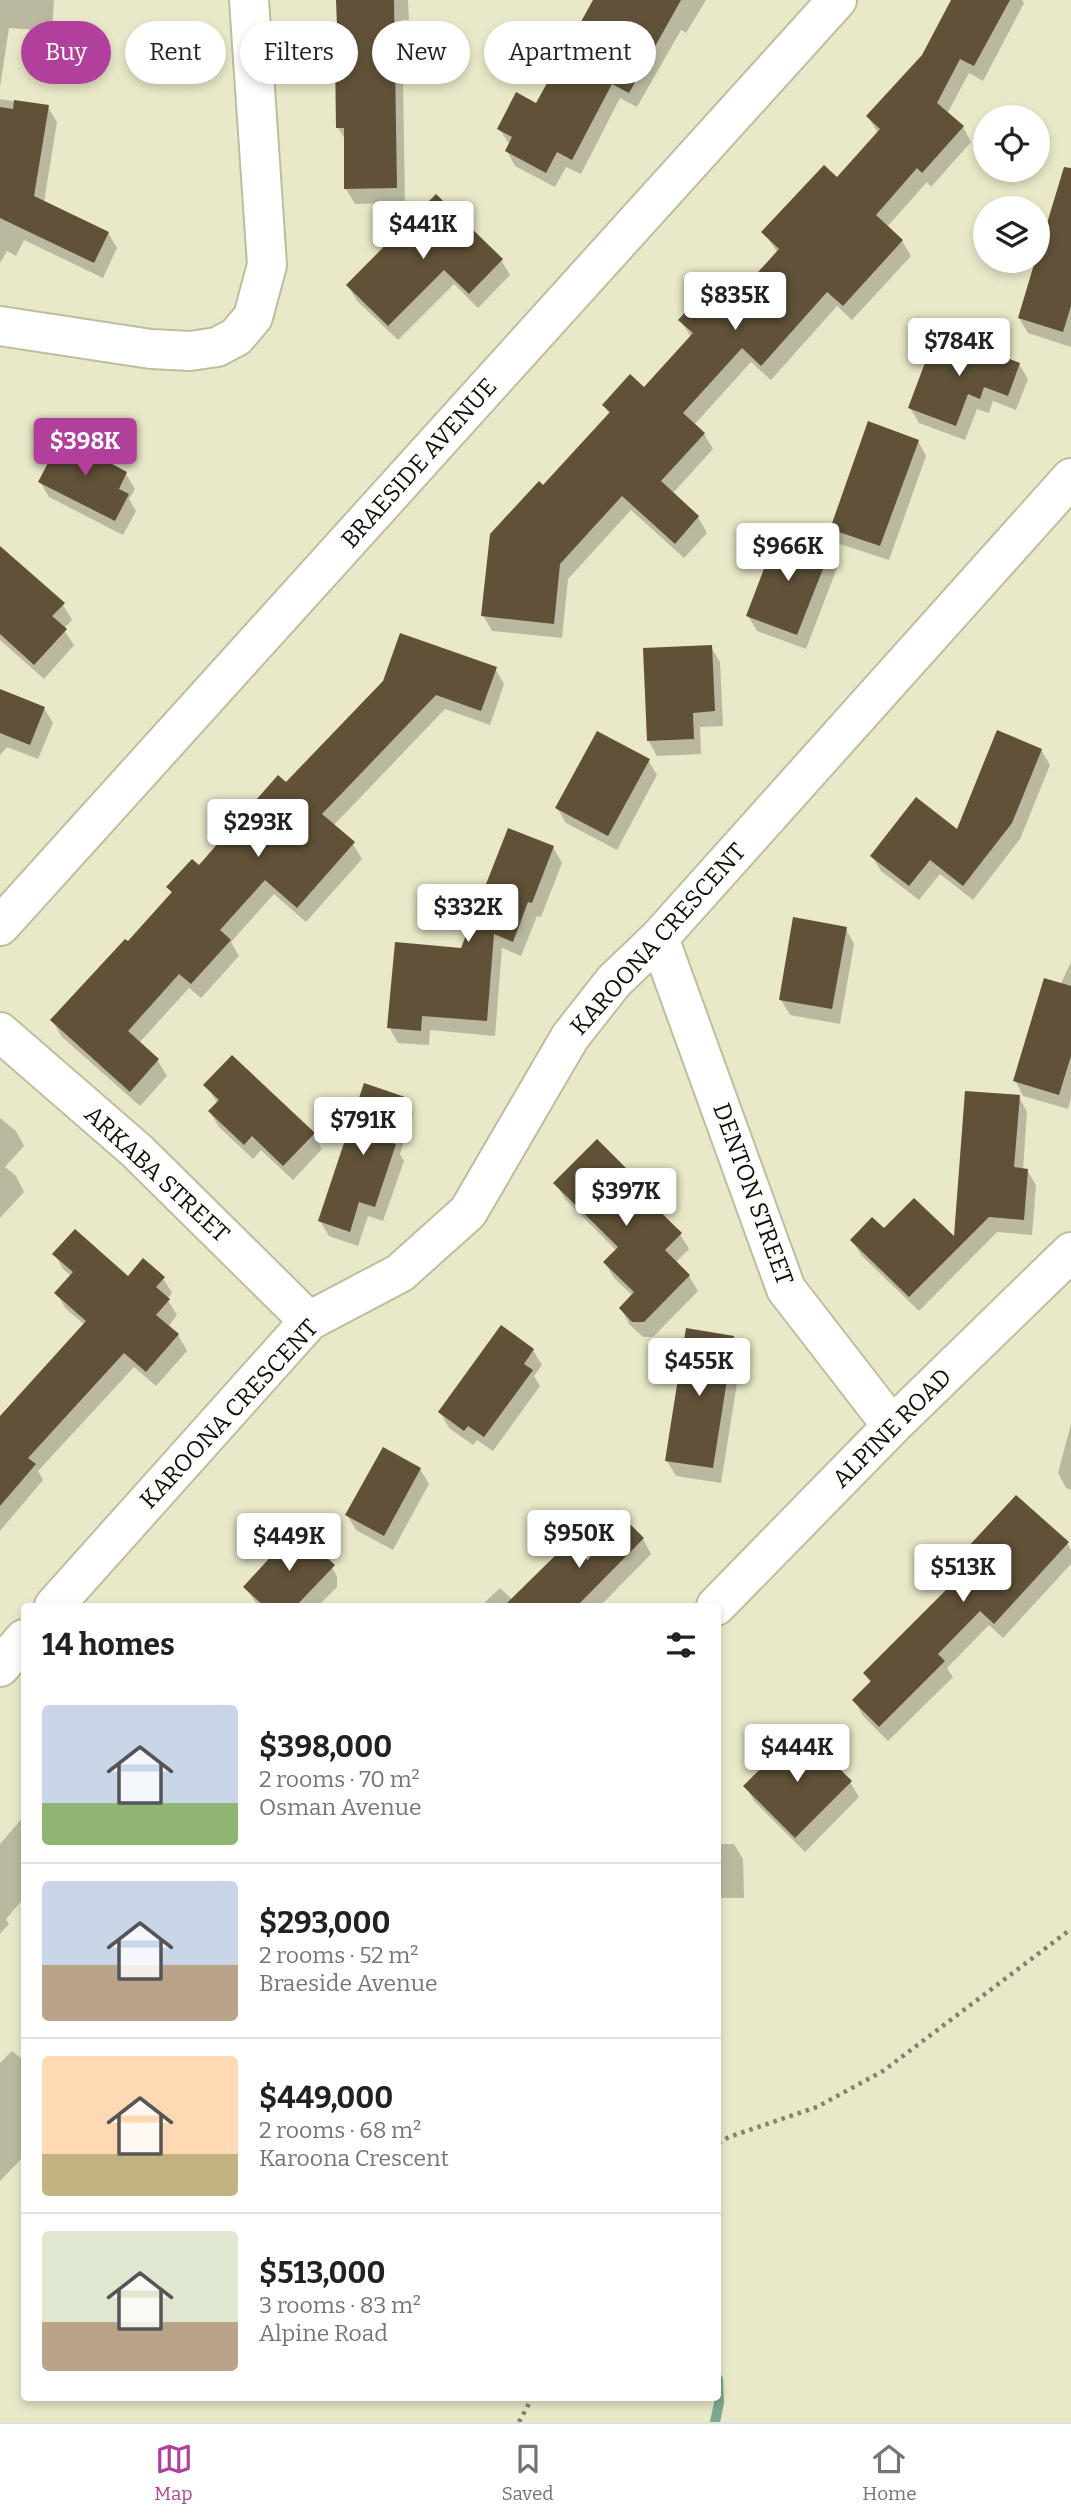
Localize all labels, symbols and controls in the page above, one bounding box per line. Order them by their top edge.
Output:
chip: Buy [21,21,111,84]
chip: Rent [125,21,226,84]
chip: Filters [240,21,358,84]
chip: New [372,21,470,84]
chip: Apartment [484,21,656,84]
map controls [973,105,1050,273]
button: locate [973,105,1050,182]
button: layers [973,196,1050,273]
pin: $441K [374,202,472,261]
text: $441K [389,210,457,238]
pin: $835K [686,272,784,332]
text: $835K [700,281,770,309]
pin: $784K [910,318,1008,378]
text: $784K [924,327,994,355]
street label: BRAESIDE AVENUE [336,373,502,553]
pin: $398K [36,419,134,478]
text: $398K [50,427,120,455]
pin: $966K [739,524,837,583]
text: $966K [752,532,824,560]
pin: $293K [209,800,307,859]
text: $293K [223,808,293,836]
street label: KAROONA CRESCENT [565,838,751,1040]
pin: $332K [419,884,517,944]
text: $332K [433,893,503,921]
pin: $791K [314,1098,412,1157]
street label: DENTON STREET [707,1099,799,1289]
street label: ARKABA STREET [79,1100,235,1248]
text: $791K [330,1106,396,1134]
pin: $397K [577,1168,675,1228]
text: $397K [591,1177,661,1205]
street label: KAROONA CRESCENT [134,1314,324,1514]
pin: $455K [650,1338,748,1398]
text: $455K [664,1347,734,1375]
street label: ALPINE ROAD [827,1363,957,1493]
pin: $950K [530,1510,628,1570]
pin: $449K [240,1514,338,1573]
text: $950K [543,1519,615,1547]
text: $449K [253,1522,325,1550]
pin: $513K [914,1544,1012,1604]
text: $513K [930,1553,996,1581]
icon: filters [662,1626,700,1664]
text: 14 homes [42,1627,175,1663]
pin: $444K [748,1724,846,1784]
text: $398,000 [259,1729,392,1765]
icon: home [98,1733,182,1817]
text: $444K [761,1733,833,1761]
text: 2 rooms · 70 m² [259,1765,420,1793]
text: Osman Avenue [259,1793,422,1821]
text: $293,000 [259,1905,391,1941]
icon: home [98,1909,182,1993]
text: 2 rooms · 52 m² [259,1941,418,1969]
text: Braeside Avenue [259,1969,438,1997]
text: $449,000 [259,2080,393,2116]
icon: home [98,2084,182,2168]
text: 2 rooms · 68 m² [259,2116,421,2144]
text: Karoona Crescent [259,2144,449,2172]
text: $513,000 [259,2255,386,2291]
icon: home [98,2259,182,2343]
text: 3 rooms · 83 m² [259,2291,421,2319]
text: Alpine Road [259,2319,388,2347]
tab: Map [154,2440,193,2505]
tab: Saved [501,2440,554,2505]
tab: Home [862,2440,917,2505]

